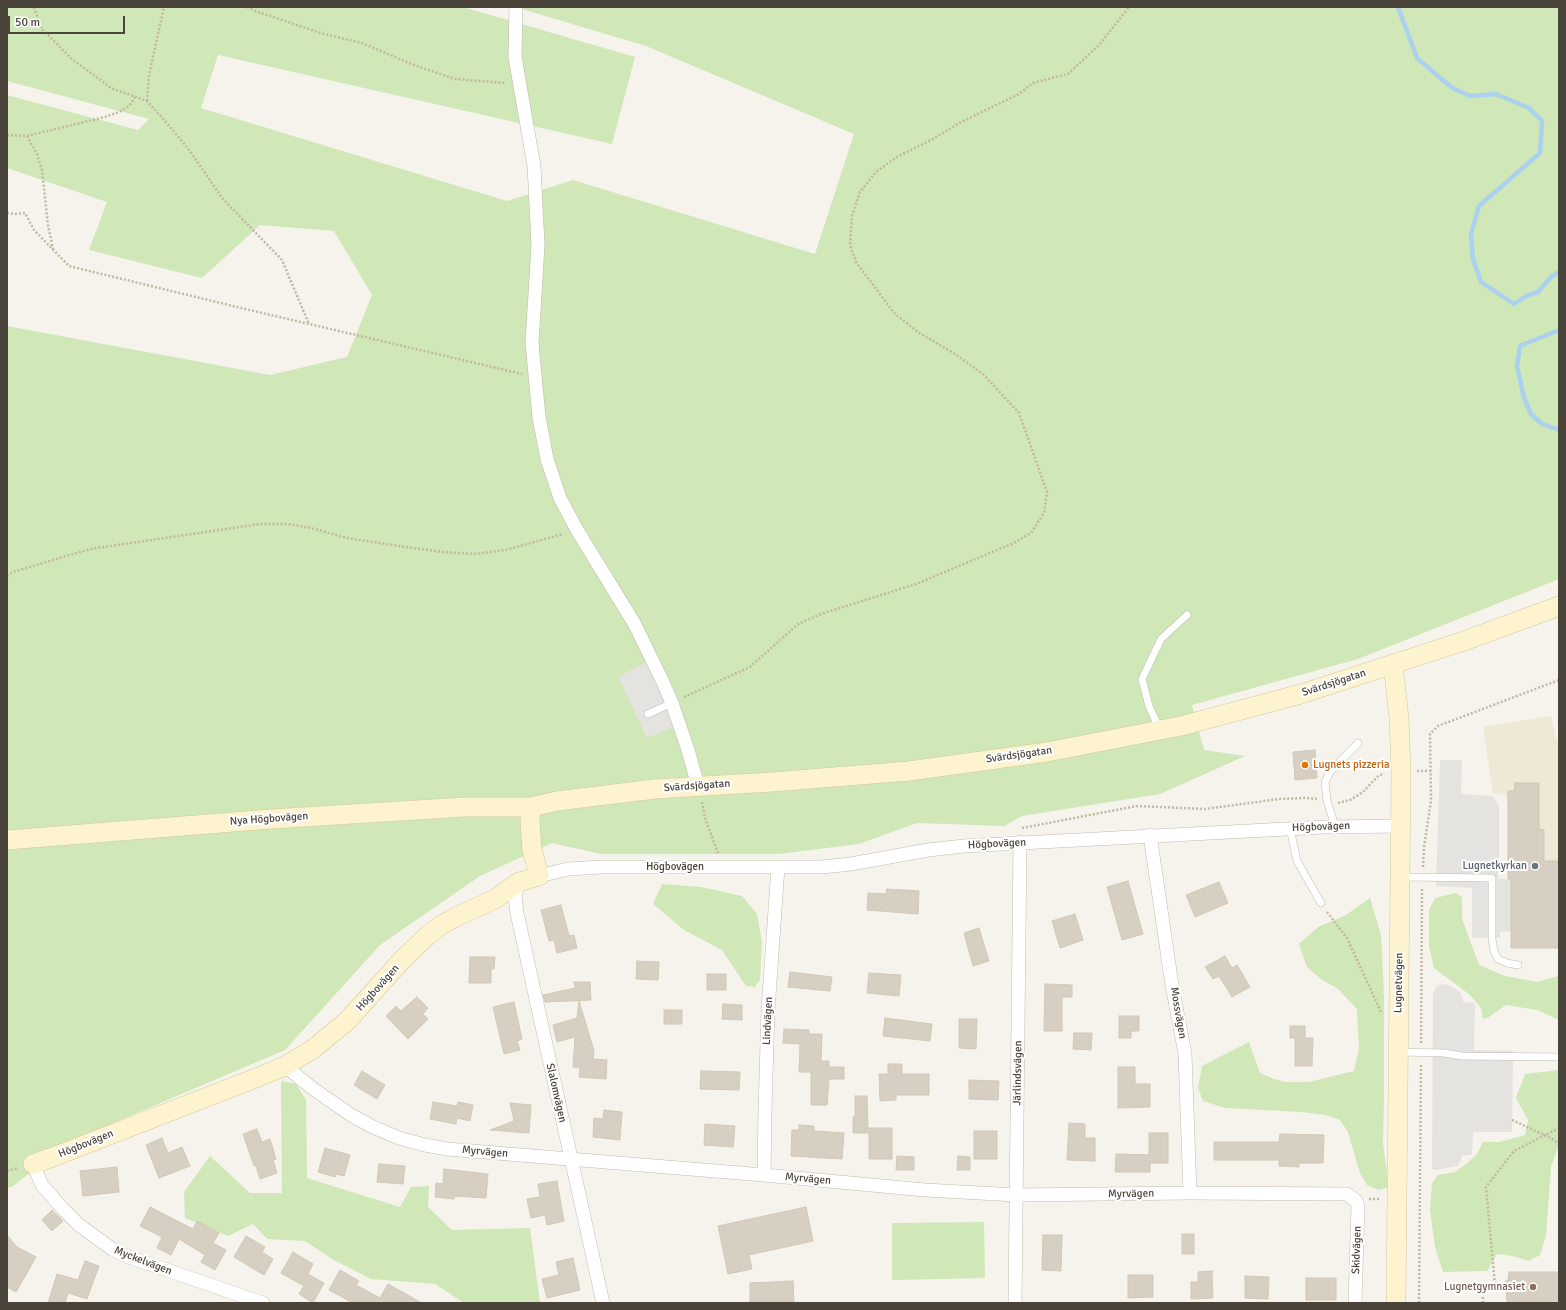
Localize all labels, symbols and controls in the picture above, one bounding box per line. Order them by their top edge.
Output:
scale bar [10,8,127,34]
text: 50 m [15,15,40,30]
street label: Svärdsjögatan [1300,666,1368,700]
street label: Svärdsjögatan [985,744,1053,766]
place label: Lugnets pizzeria [1313,758,1390,772]
marker: Lugnets pizzeria [1300,760,1310,770]
street label: Svärdsjögatan [663,777,731,795]
street label: Nya Högbovägen [229,810,309,828]
street label: Högbovägen [1292,819,1350,835]
street label: Högbovägen [968,836,1026,852]
place label: Lugnetkyrkan [1463,859,1527,873]
street label: Högbovägen [646,860,704,874]
marker: Lugnetkyrkan [1530,861,1540,871]
street label: Lugnetvägen [1392,953,1406,1013]
street label: Högbovägen [354,962,402,1014]
street label: Mossvägen [1167,986,1189,1040]
street label: Lindvägen [760,997,776,1045]
street label: Järlindsvägen [1011,1040,1025,1106]
street label: Slalomvägen [543,1062,569,1124]
street label: Högbovägen [57,1127,115,1161]
street label: Myrvägen [461,1143,509,1161]
street label: Myrvägen [784,1170,832,1188]
street label: Myrvägen [1108,1187,1154,1201]
street label: Skidvägen [1350,1226,1364,1274]
street label: Myckelvägen [112,1244,174,1278]
place label: Lugnetgymnasiet [1444,1280,1525,1294]
marker: Lugnetgymnasiet [1528,1282,1538,1292]

